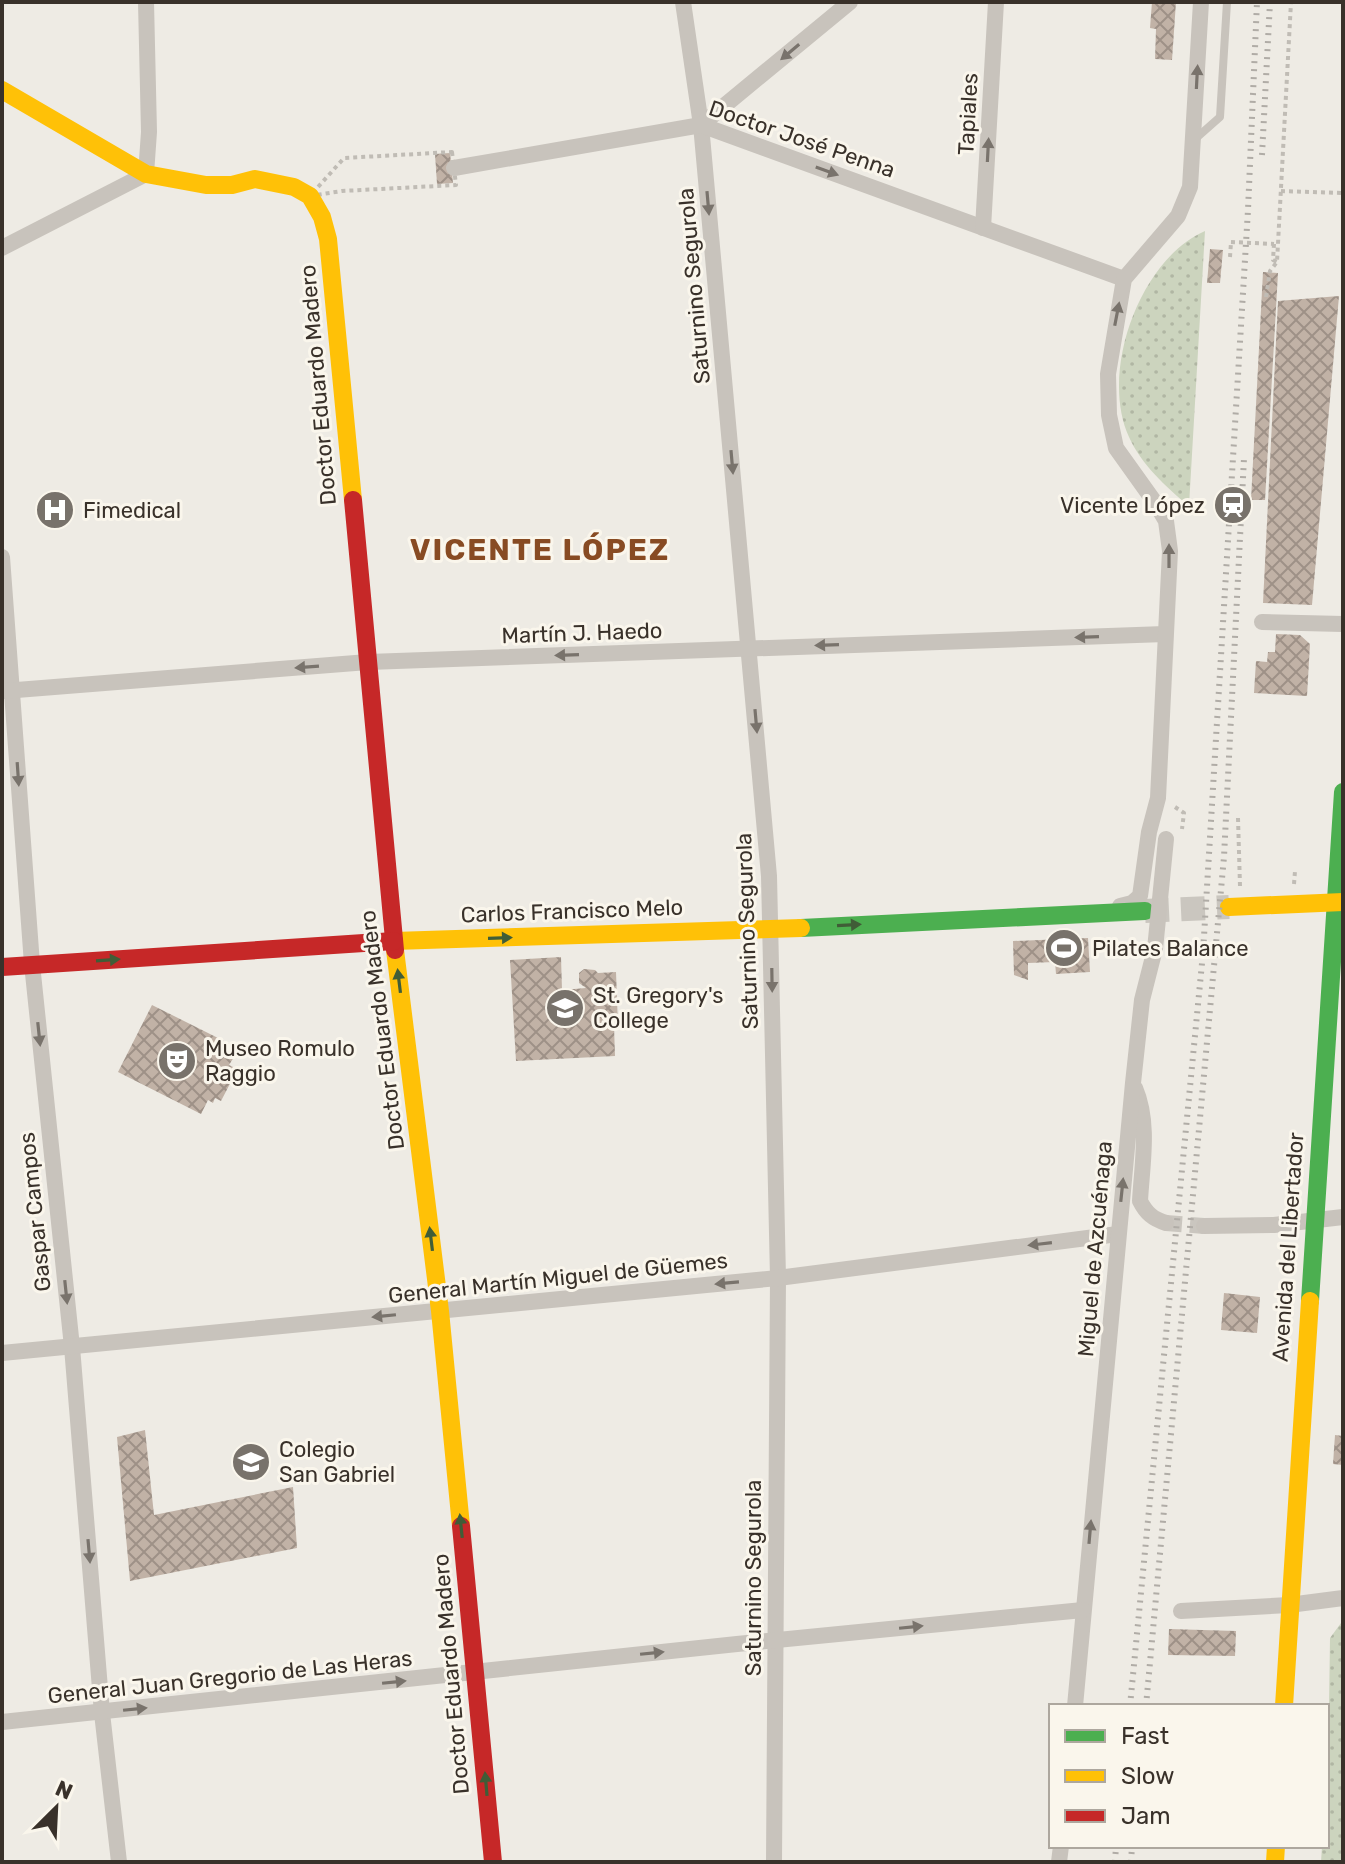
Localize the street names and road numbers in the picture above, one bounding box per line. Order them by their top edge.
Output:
street label: Tapiales [952,72,984,156]
street label: Doctor José Penna [705,94,899,184]
street label: Saturnino Segurola [672,187,716,385]
street label: Doctor Eduardo Madero [294,264,342,506]
street label: Martín J. Haedo [501,617,663,649]
street label: Saturnino Segurola [730,832,764,1030]
street label: Carlos Francisco Melo [460,894,684,928]
street label: Doctor Eduardo Madero [354,909,410,1151]
street label: Gaspar Campos [13,1131,57,1293]
street label: Avenida del Libertador [1267,1131,1310,1363]
street label: Miguel de Azcuénaga [1072,1140,1118,1358]
street label: General Martín Miguel de Güemes [387,1247,729,1309]
street label: Saturnino Segurola [740,1480,767,1676]
street label: Doctor Eduardo Madero [427,1553,475,1795]
street label: General Juan Gregorio de Las Heras [46,1644,414,1710]

